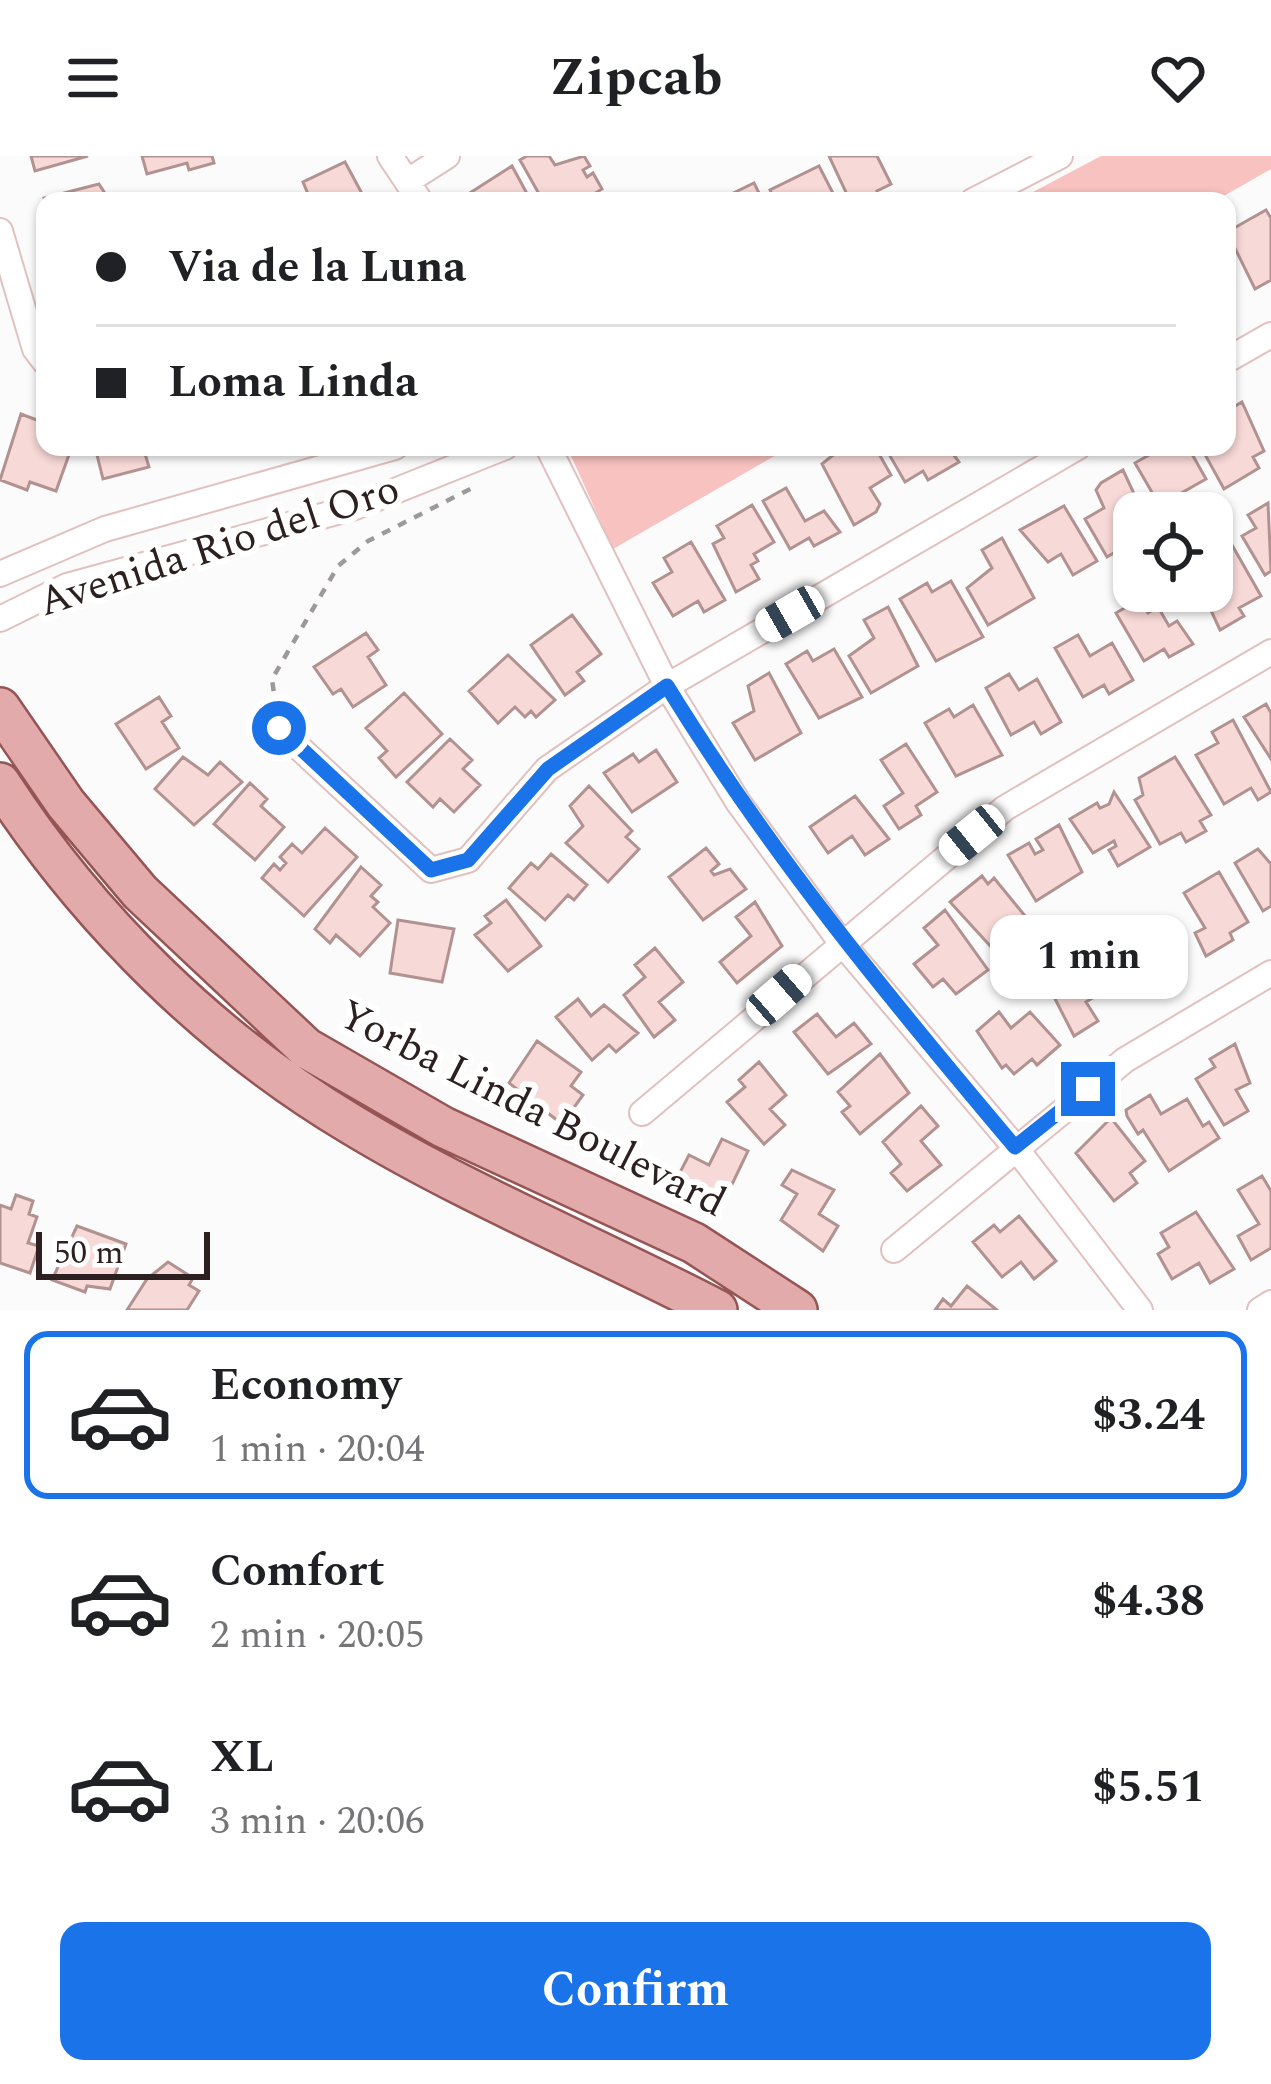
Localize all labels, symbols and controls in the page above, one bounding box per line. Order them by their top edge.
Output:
text: Zipcab [549,37,722,119]
icon: menu [60,45,126,111]
icon: heart [1145,45,1211,111]
text: Via de la Luna [168,233,467,302]
text: Loma Linda [168,348,418,417]
street label: Avenida Rio del Oro [30,458,408,634]
map controls [1113,492,1233,612]
button: locate [1113,492,1233,612]
car [750,580,830,648]
route start [252,701,306,755]
car [933,798,1011,872]
callout: 1 min [989,915,1187,999]
text: 1 min [1037,927,1141,986]
car [740,958,818,1032]
street label: Yorba Linda Boulevard [327,984,737,1234]
route end [1061,1062,1115,1116]
scale bar [36,1226,210,1279]
text: 50 m [54,1228,124,1278]
text: Economy [210,1351,401,1420]
icon: car [66,1361,174,1469]
text: $3.24 [1092,1381,1205,1450]
text: 1 min · 20:04 [210,1420,425,1479]
text: Comfort [210,1537,385,1606]
icon: car [66,1547,174,1655]
text: $4.38 [1092,1567,1205,1636]
text: 2 min · 20:05 [210,1606,425,1665]
text: XL [210,1723,274,1792]
icon: car [66,1733,174,1841]
text: $5.51 [1092,1753,1205,1822]
text: 3 min · 20:06 [210,1792,425,1851]
button: Confirm [60,1922,1211,2060]

